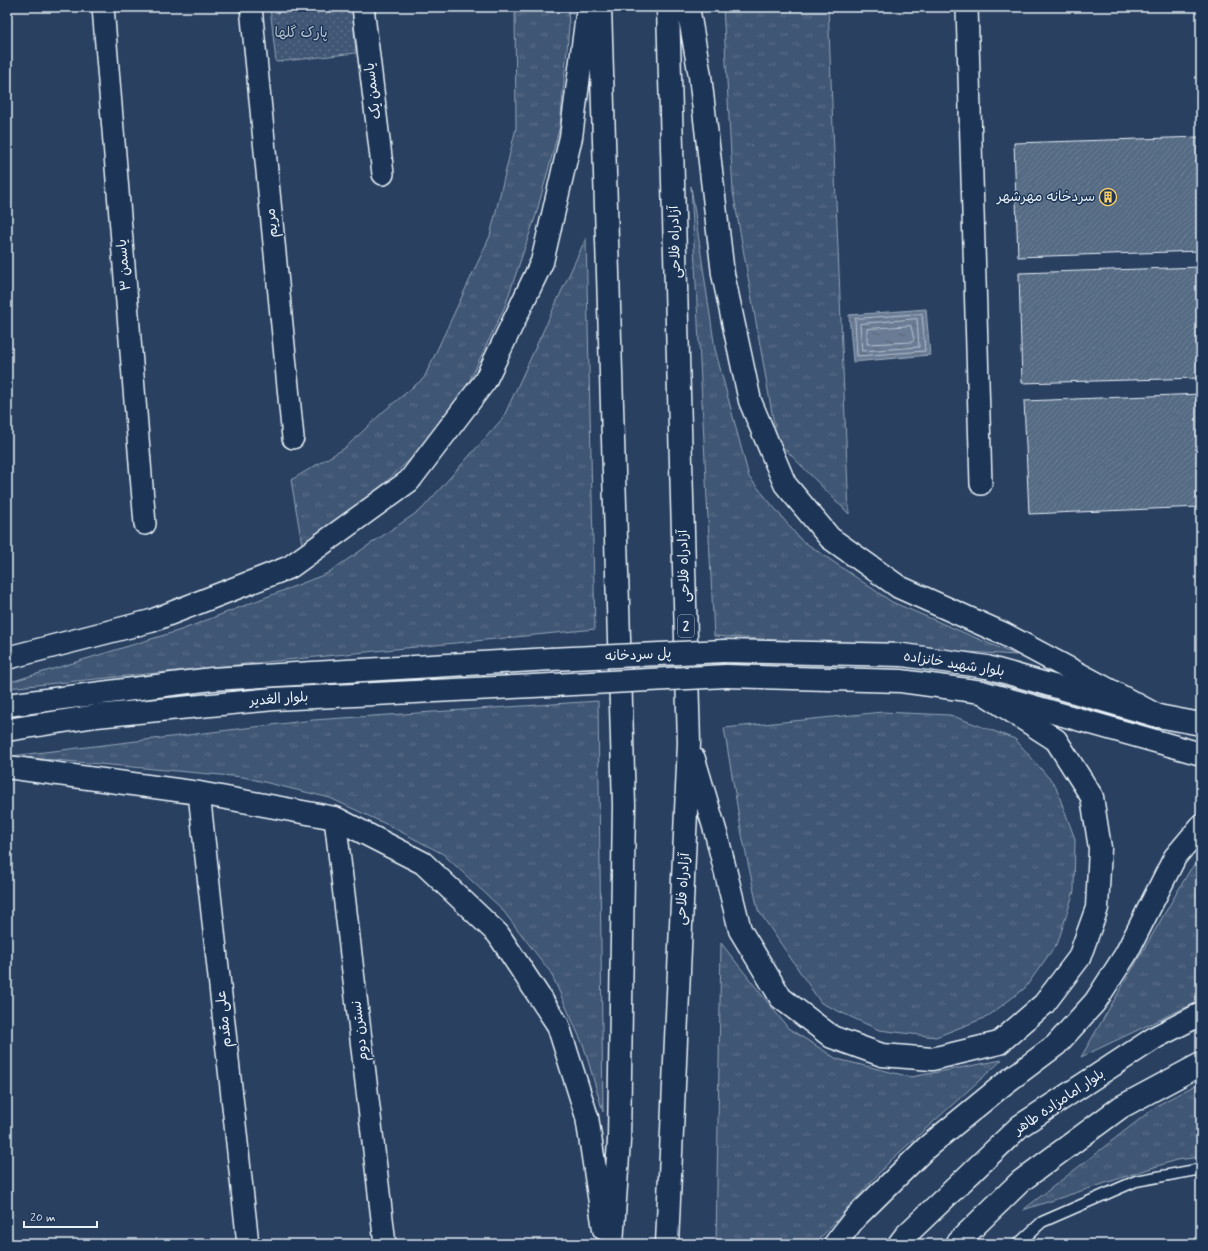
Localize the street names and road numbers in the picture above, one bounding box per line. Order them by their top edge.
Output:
street label: یاسمن یک [361,62,385,120]
street label: آزادراه فلاحی [665,205,685,279]
street label: مریم [262,207,283,239]
street label: یاسمن ۳ [113,238,135,292]
street label: آزادراه فلاحی [674,529,694,603]
road number: 2 [678,615,694,637]
street label: پل سردخانه [604,644,672,666]
street label: بلوار شهید خانزاده [902,647,1006,681]
street label: بلوار الغدیر [248,688,309,710]
street label: آزادراه فلاحی [672,852,694,926]
street label: علی مقدم [212,990,237,1048]
street label: نسترن دوم [347,999,374,1063]
street label: بلوار امامزاده طاهر [1009,1065,1108,1140]

